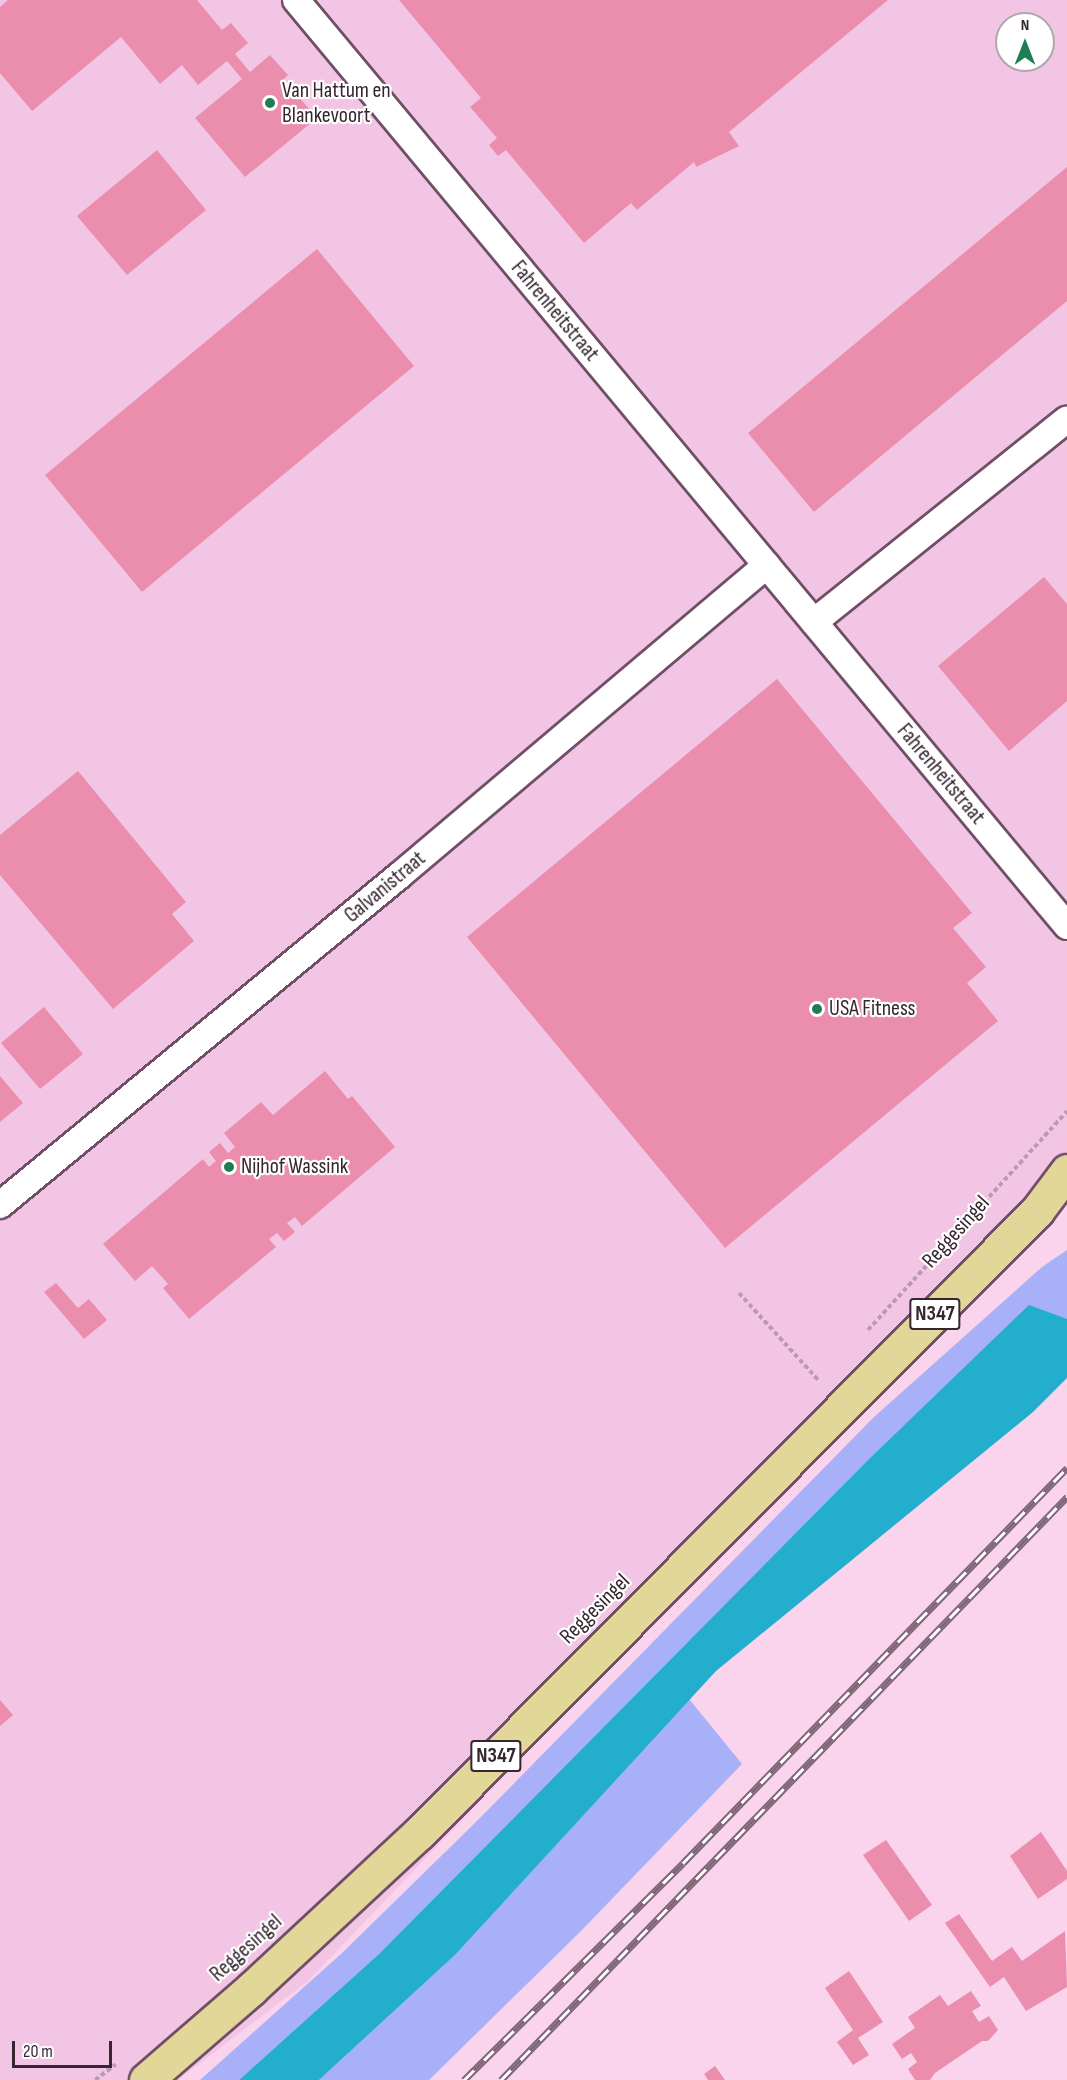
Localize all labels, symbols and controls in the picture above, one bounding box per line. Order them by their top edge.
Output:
north arrow [995,12,1055,72]
text: N [1021,16,1029,35]
place label: Van Hattum en Blankevoort [282,77,391,128]
marker: Van Hattum en Blankevoort [263,96,277,110]
street label: Fahrenheitstraat [505,255,605,367]
street label: Fahrenheitstraat [891,718,991,830]
street label: Galvanistraat [339,845,431,929]
place label: USA Fitness [829,996,916,1022]
marker: USA Fitness [810,1002,824,1016]
place label: Nijhof Wassink [241,1154,348,1180]
marker: Nijhof Wassink [222,1160,236,1174]
street label: Reggesingel [917,1190,995,1274]
road number: N347 [908,1296,962,1332]
street label: Reggesingel [555,1569,635,1649]
road number: N347 [469,1738,523,1774]
street label: Reggesingel [204,1909,288,1987]
scale bar [15,2029,116,2067]
text: 20 m [23,2041,53,2062]

